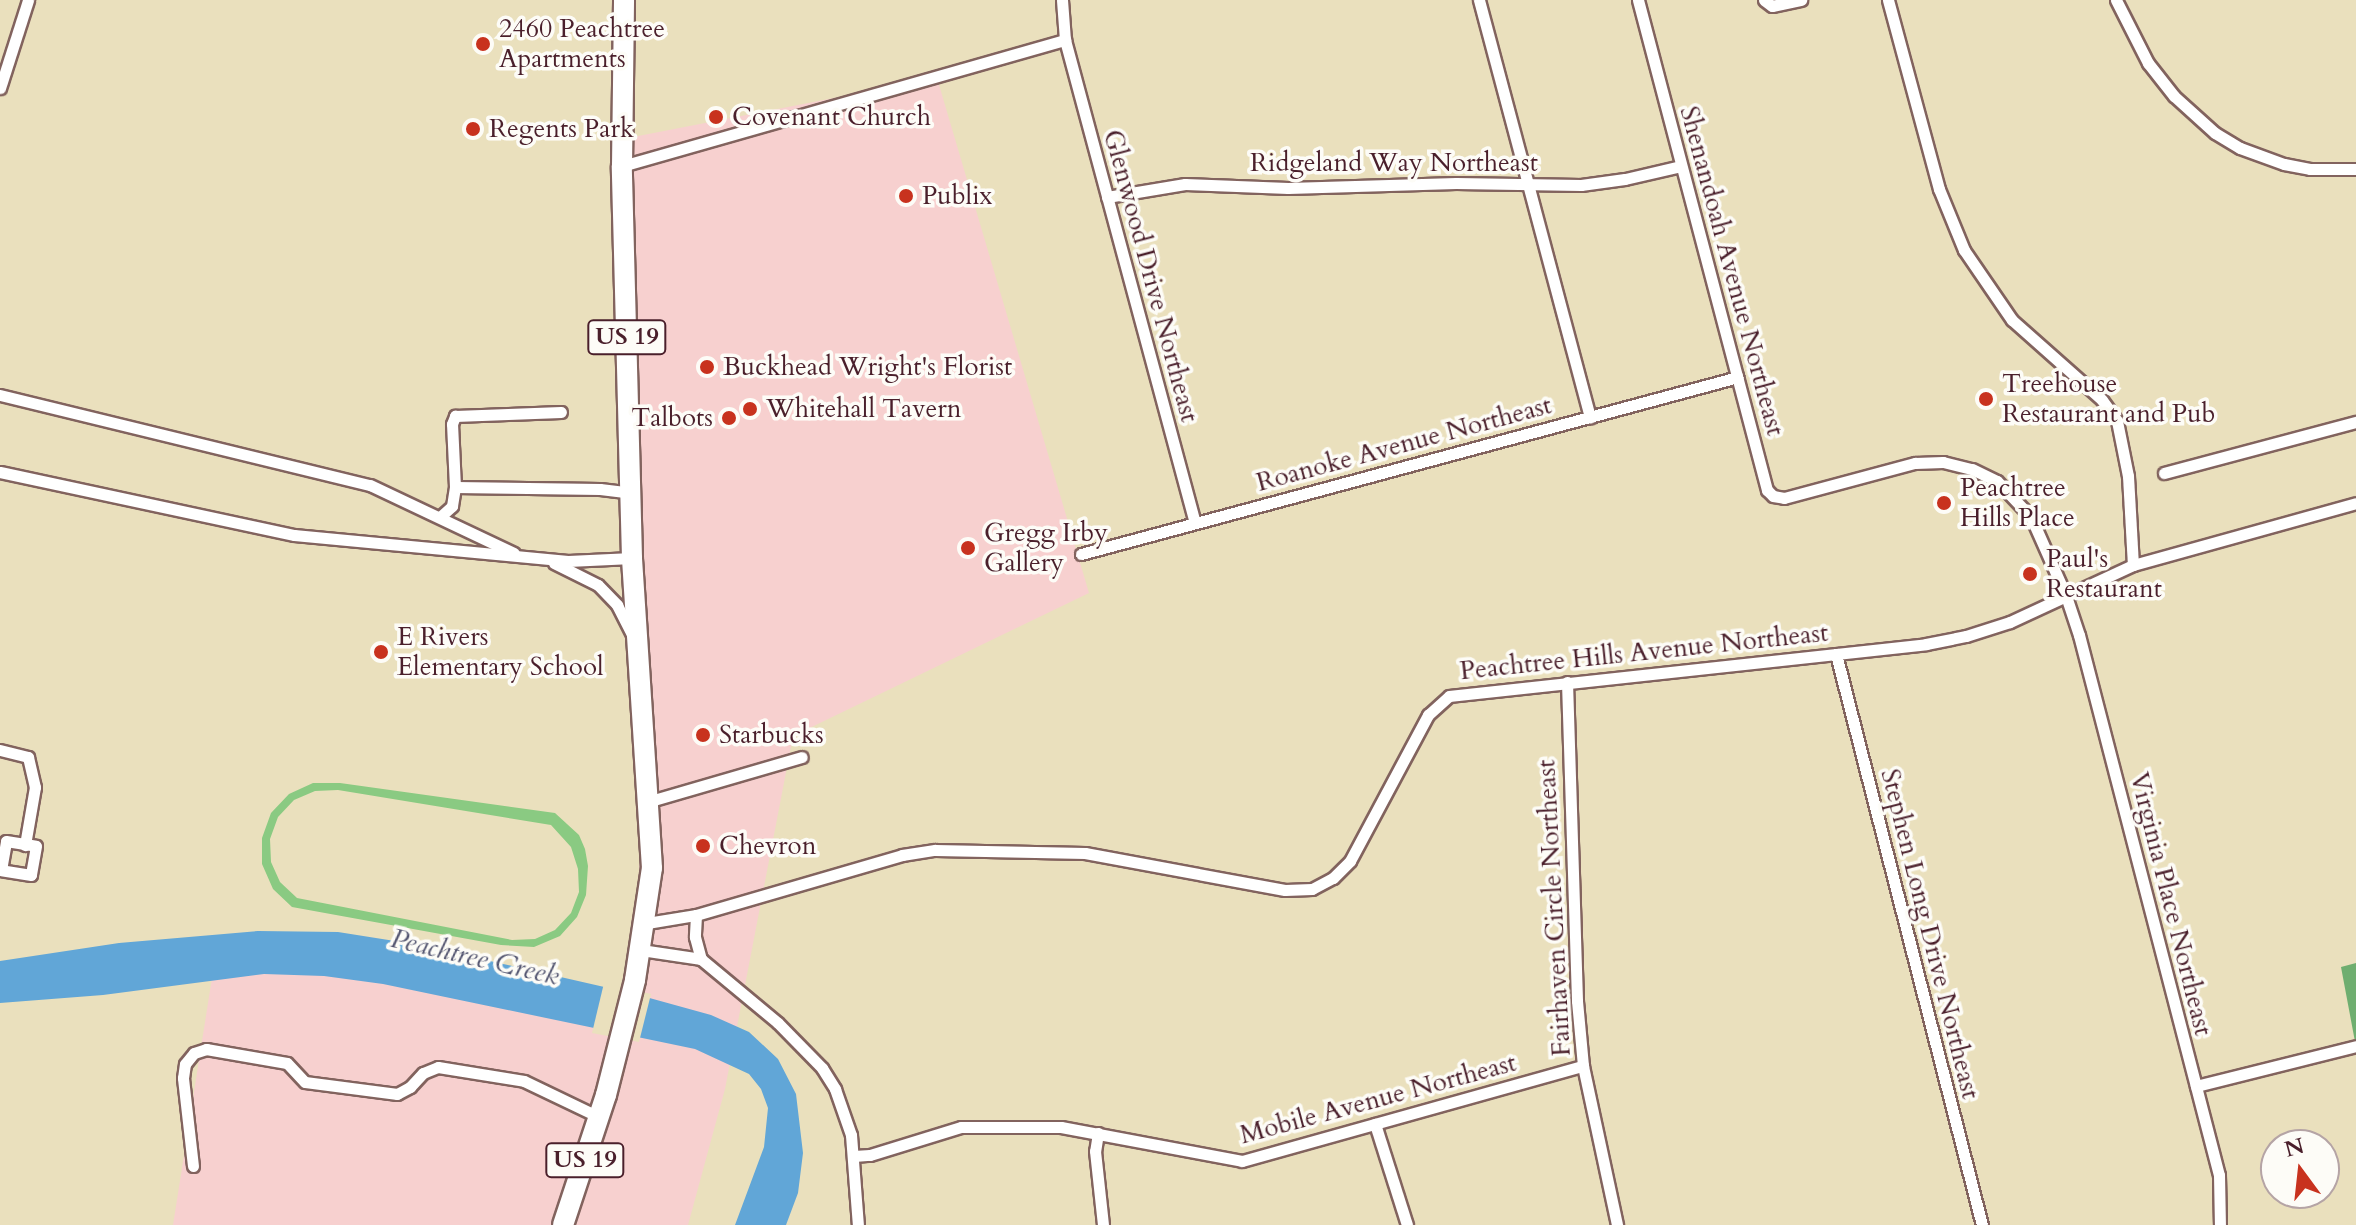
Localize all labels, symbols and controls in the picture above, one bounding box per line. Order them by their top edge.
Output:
place label: 2460 Peachtree Apartments [499,13,665,74]
marker: 2460 Peachtree Apartments [474,35,492,53]
place label: Covenant Church [732,101,931,133]
street label: Shenandoah Avenue Northeast [1673,103,1791,439]
marker: Covenant Church [707,108,725,126]
place label: Regents Park [489,113,634,145]
marker: Regents Park [464,120,482,138]
street label: Glenwood Drive Northeast [1097,126,1205,426]
street label: Ridgeland Way Northeast [1250,147,1538,179]
place label: Publix [922,180,992,212]
marker: Publix [897,187,915,205]
road number: US 19 [587,317,667,357]
place label: Buckhead Wright's Florist [723,351,1012,383]
marker: Buckhead Wright's Florist [698,358,716,376]
place label: Treehouse Restaurant and Pub [2002,368,2215,430]
street label: Roanoke Avenue Northeast [1253,390,1555,498]
marker: Treehouse Restaurant and Pub [1977,390,1995,408]
place label: Whitehall Tavern [766,393,962,425]
marker: Whitehall Tavern [741,400,759,418]
place label: Talbots [631,402,713,434]
marker: Talbots [720,409,738,427]
place label: Peachtree Hills Place [1960,472,2075,534]
marker: Peachtree Hills Place [1935,494,1953,512]
place label: Gregg Irby Gallery [984,517,1108,578]
marker: Gregg Irby Gallery [959,539,977,557]
place label: Paul's Restaurant [2046,543,2162,604]
marker: Paul's Restaurant [2021,565,2039,583]
street label: Peachtree Hills Avenue Northeast [1458,617,1830,687]
place label: E Rivers Elementary School [397,621,604,682]
marker: E Rivers Elementary School [372,643,390,661]
place label: Starbucks [719,719,824,751]
marker: Starbucks [694,726,712,744]
street label: Fairhaven Circle Northeast [1531,759,1577,1057]
street label: Stephen Long Drive Northeast [1874,766,1986,1102]
street label: Virginia Place Northeast [2123,769,2219,1039]
place label: Chevron [719,830,816,862]
marker: Chevron [694,837,712,855]
water label: Peachtree Creek [388,921,562,993]
street label: Mobile Avenue Northeast [1236,1047,1520,1151]
north arrow [2260,1129,2340,1209]
text: N [2281,1131,2307,1165]
road number: US 19 [545,1140,625,1180]

